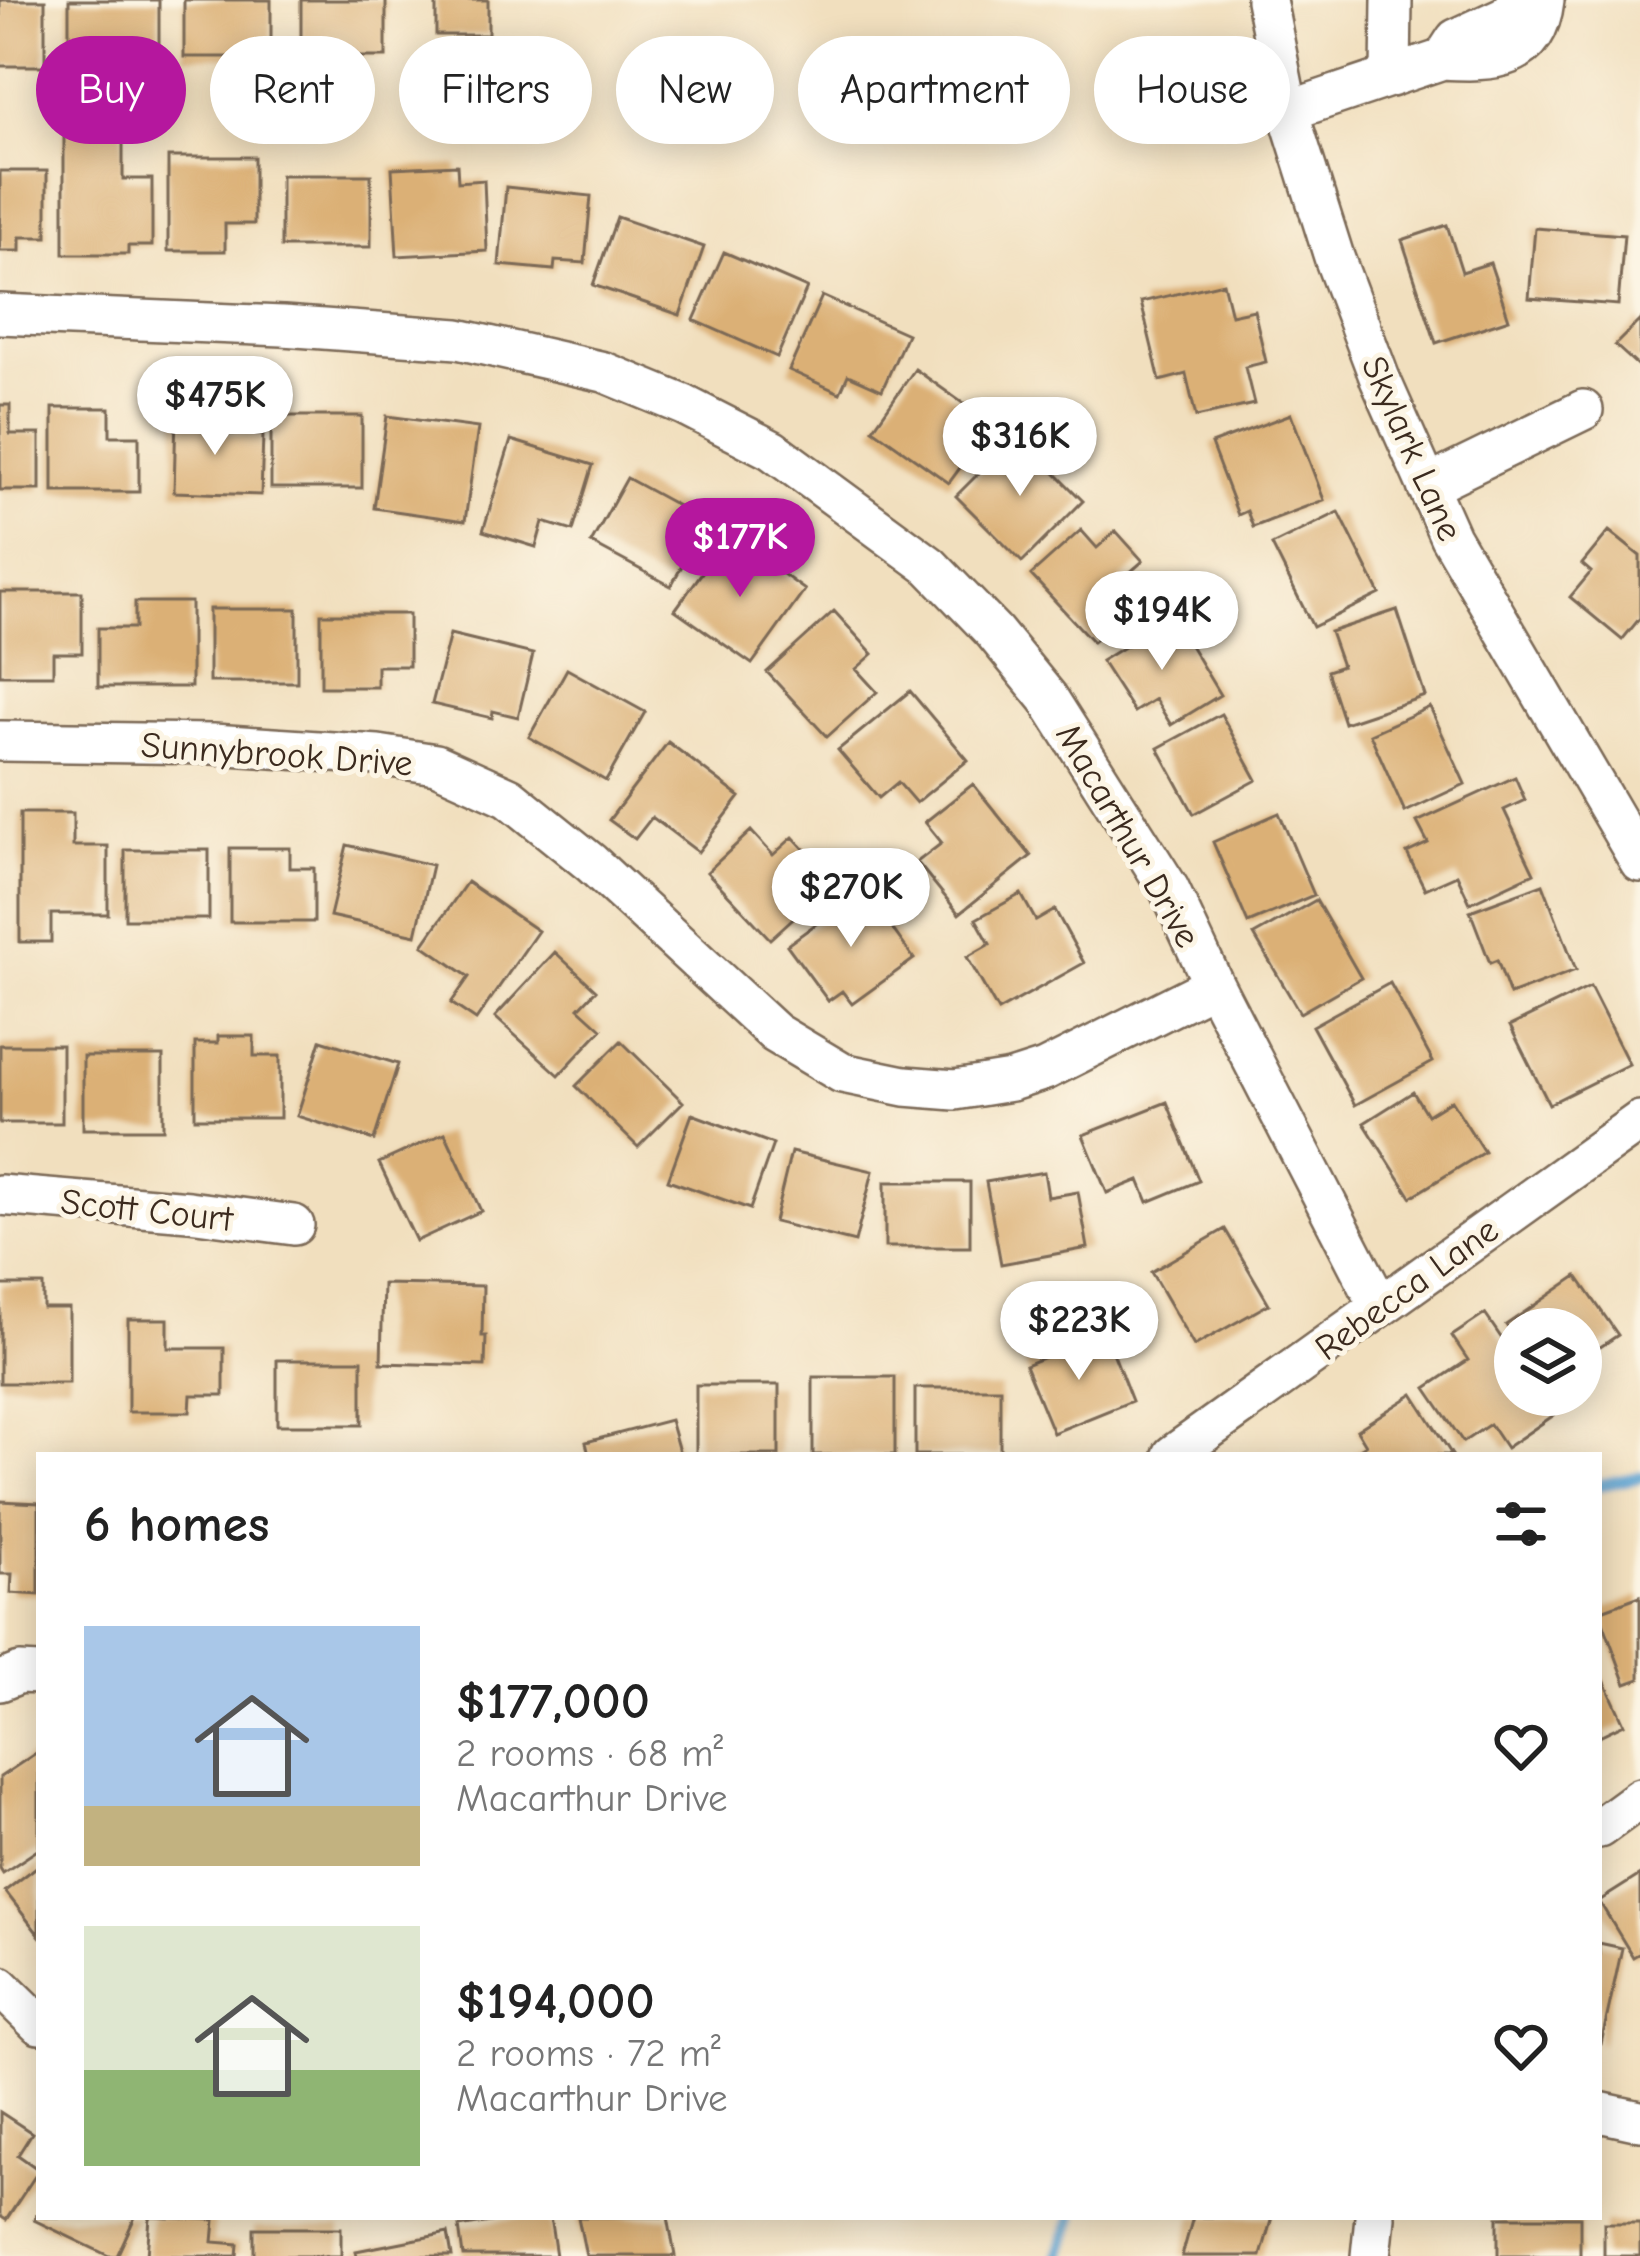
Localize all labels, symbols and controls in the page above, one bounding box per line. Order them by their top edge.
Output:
chip: Buy [36,36,186,144]
chip: Rent [210,36,375,144]
chip: Filters [399,36,592,144]
chip: New [616,36,774,144]
chip: Apartment [798,36,1070,144]
chip: House [1094,36,1290,144]
street label: Skylark Lane [1353,350,1471,547]
pin: $475K [131,356,299,458]
text: $475K [164,372,266,417]
pin: $316K [936,397,1104,499]
text: $316K [970,413,1070,458]
pin: $177K [656,498,824,600]
text: $177K [692,514,788,559]
pin: $194K [1078,571,1246,673]
text: $194K [1112,587,1212,632]
street label: Macarthur Drive [1047,717,1208,955]
street label: Sunnybrook Drive [140,725,414,784]
pin: $270K [767,848,935,950]
text: $270K [799,864,903,909]
street label: Scott Court [59,1181,237,1240]
street label: Rebecca Lane [1308,1209,1506,1369]
pin: $223K [995,1281,1163,1383]
text: $223K [1027,1297,1131,1342]
map controls [1494,1308,1602,1416]
button: layers [1494,1308,1602,1416]
icon: filters [1488,1491,1554,1557]
text: 6 homes [84,1495,269,1554]
text: $177,000 [456,1672,650,1731]
icon: home [180,1674,324,1818]
icon: heart [1488,1713,1554,1779]
text: 2 rooms · 68 m² [456,1731,723,1776]
text: Macarthur Drive [456,1776,728,1821]
text: $194,000 [456,1972,655,2031]
icon: home [180,1974,324,2118]
icon: heart [1488,2013,1554,2079]
text: 2 rooms · 72 m² [456,2031,721,2076]
text: Macarthur Drive [456,2076,728,2121]

